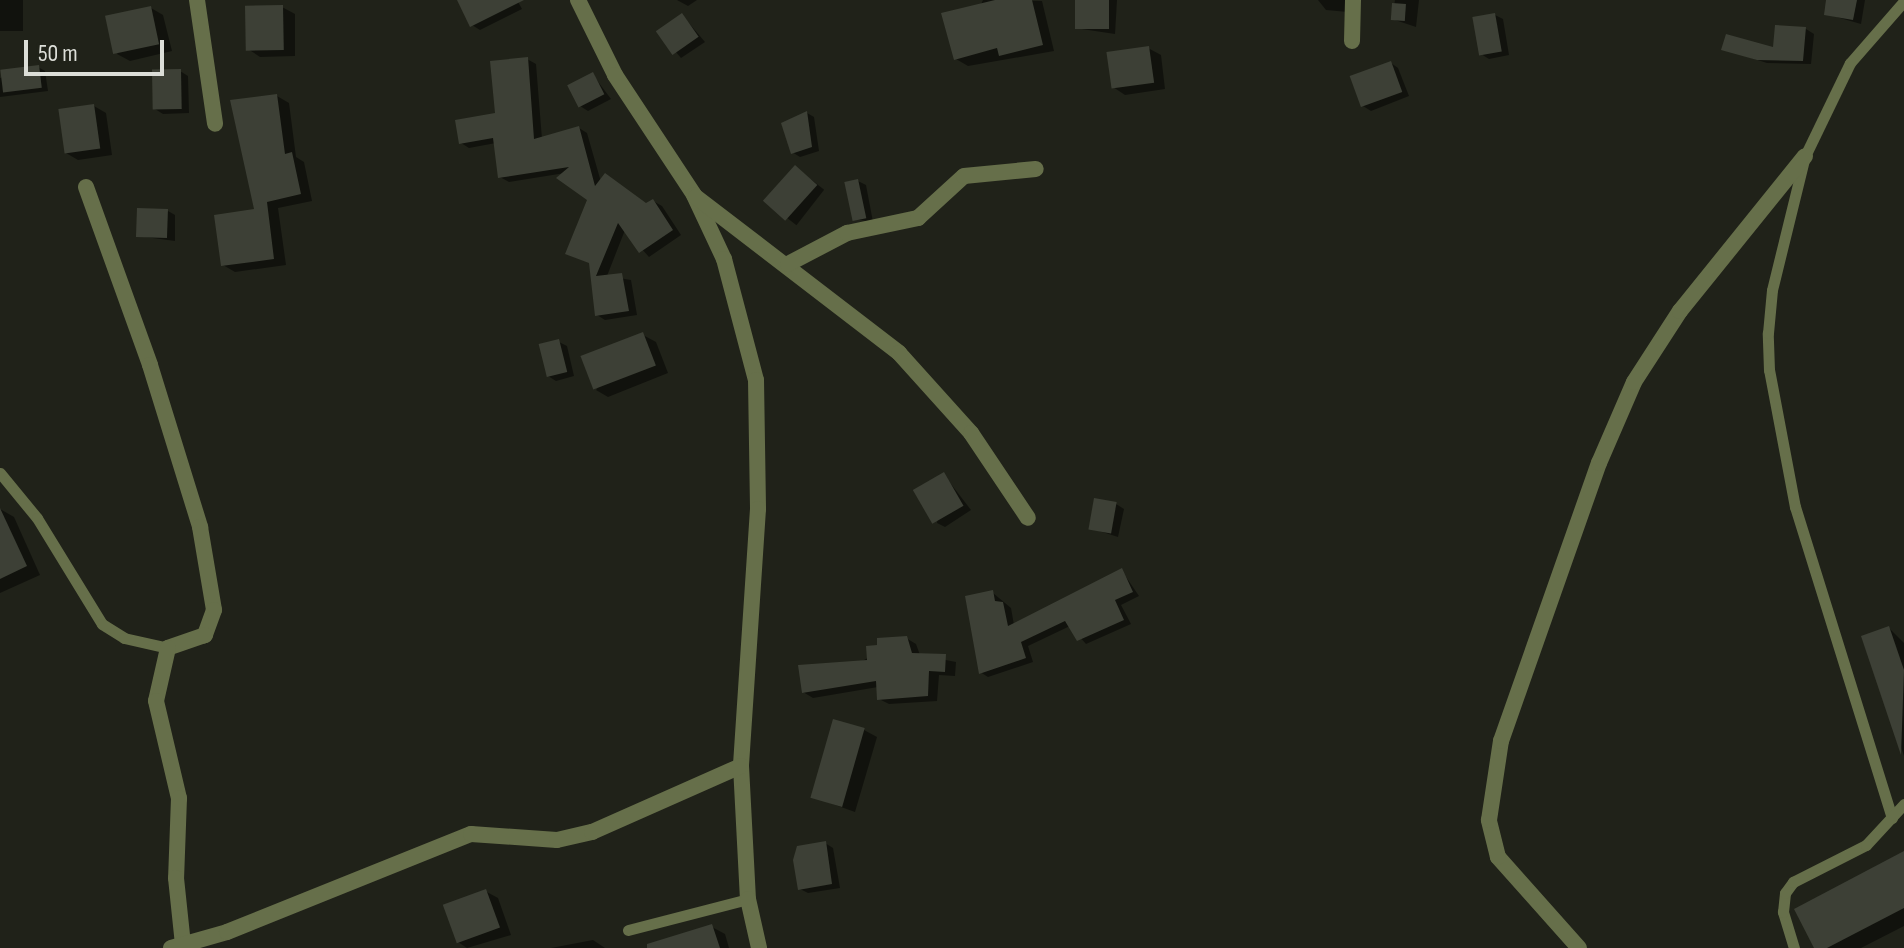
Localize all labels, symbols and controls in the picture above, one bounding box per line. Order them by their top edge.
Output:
scale bar [28,24,168,74]
text: 50 m [38,39,78,68]

